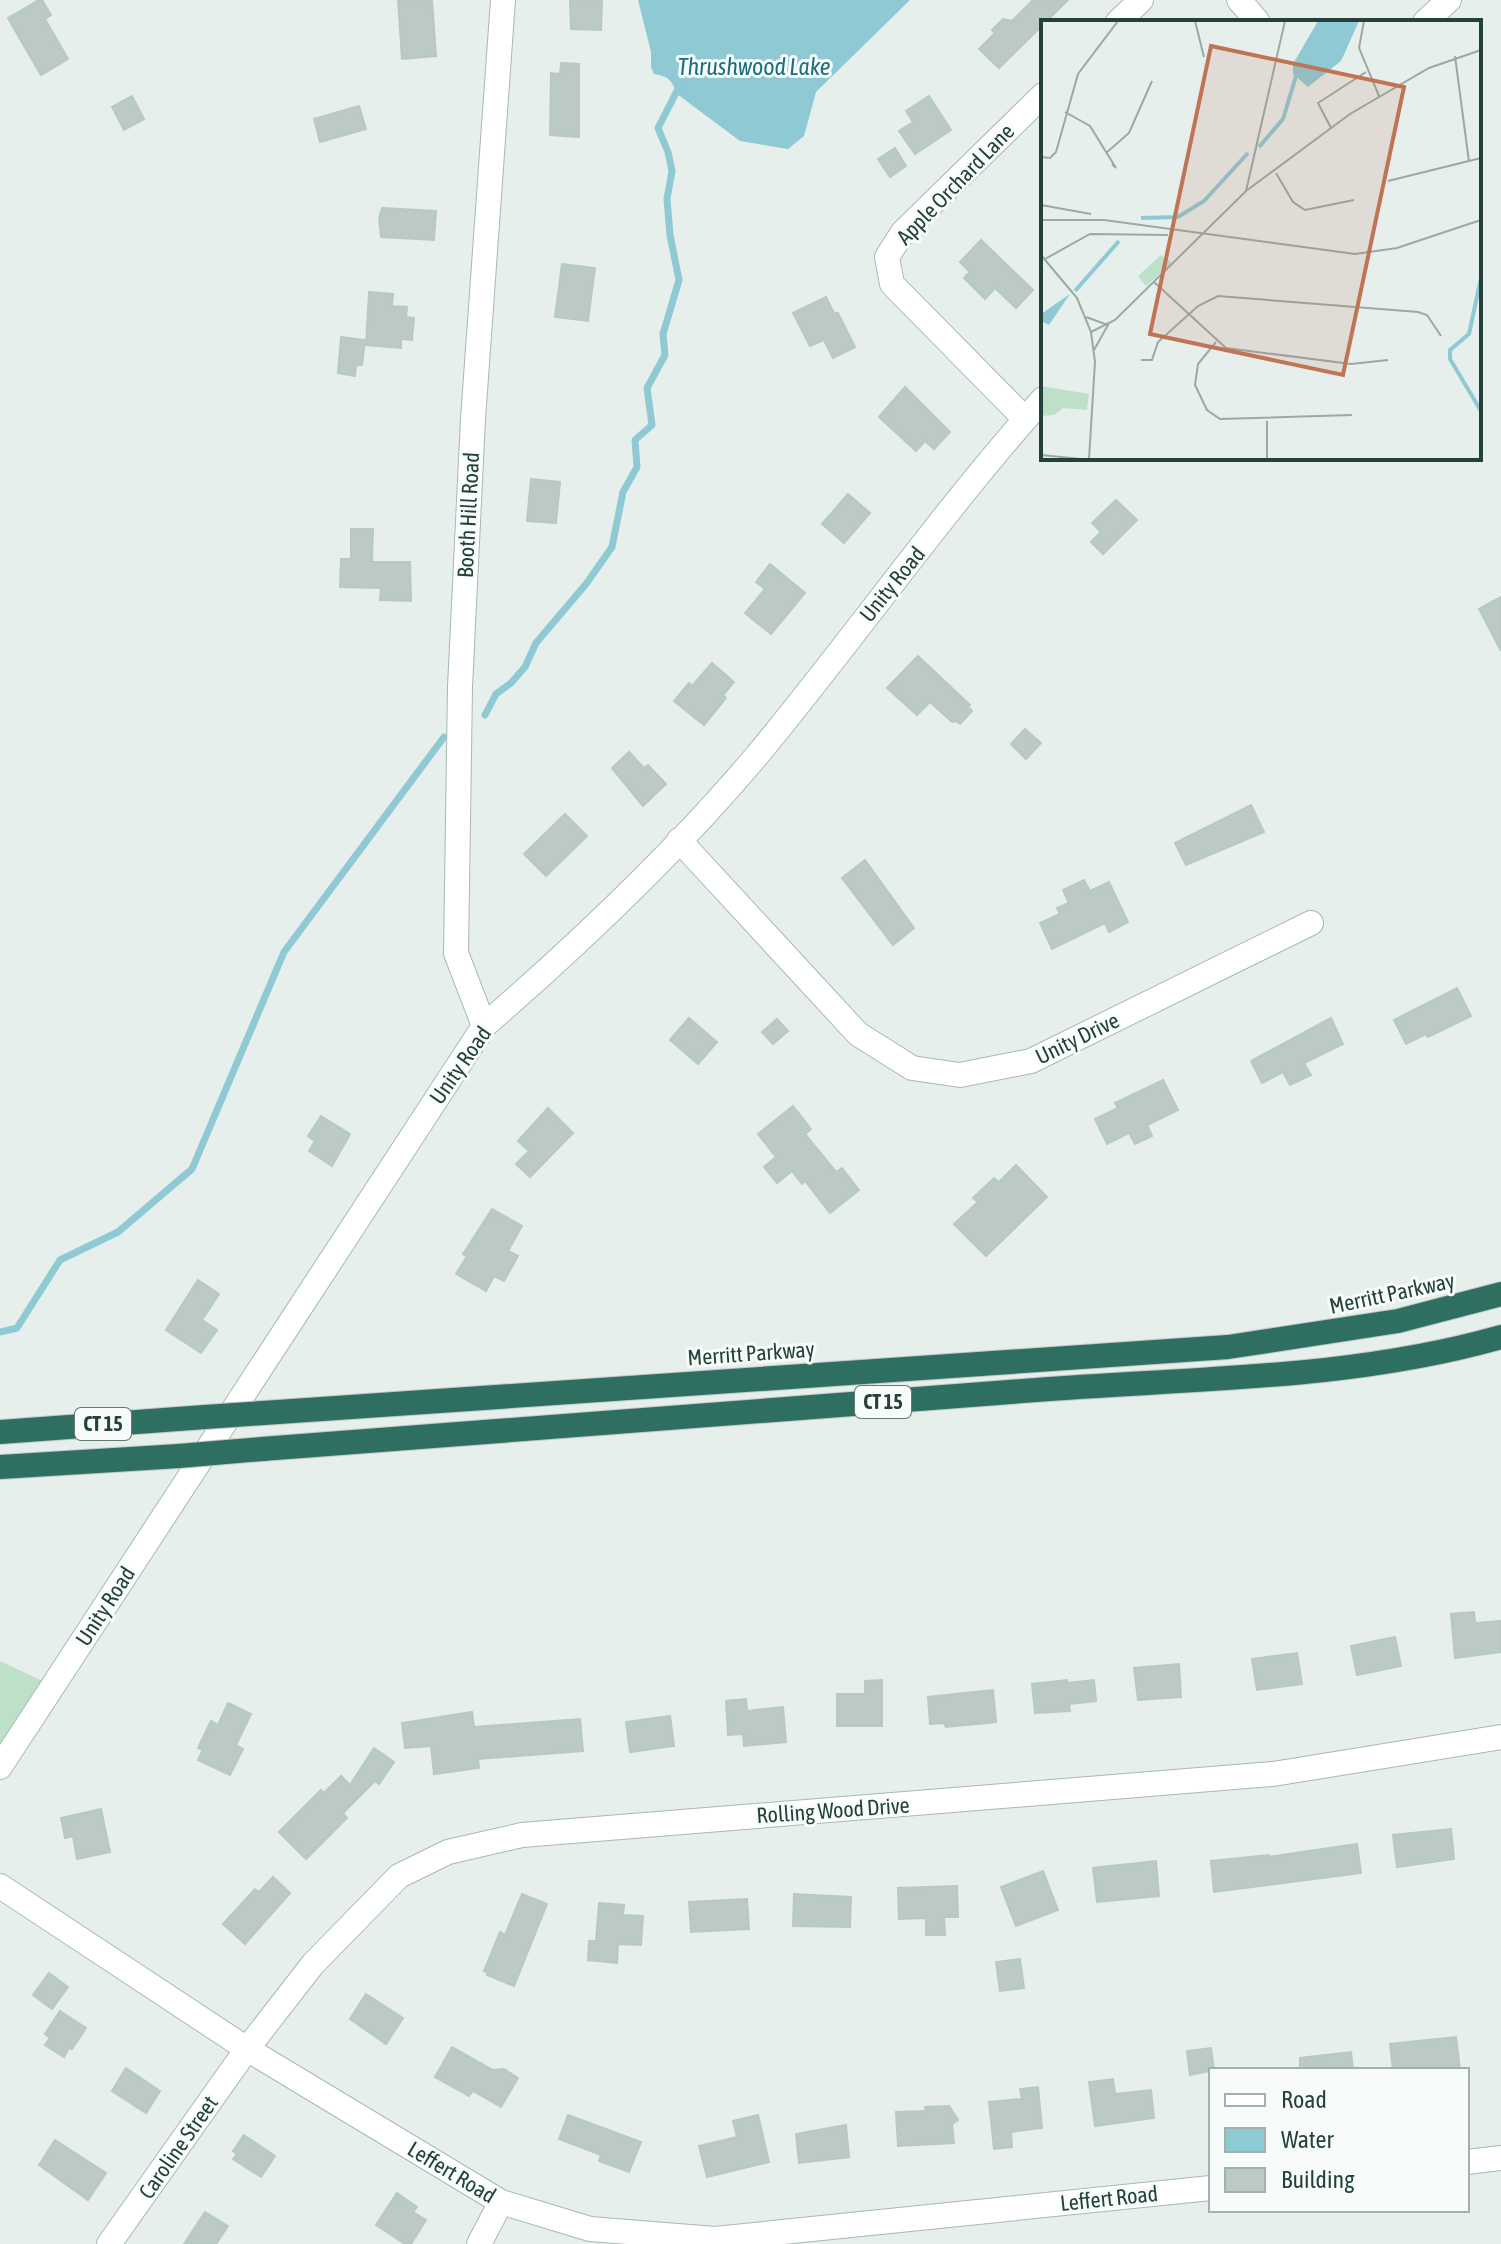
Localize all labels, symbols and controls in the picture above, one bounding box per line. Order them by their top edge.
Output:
inset map [1041,20,1481,460]
water label: Thrushwood Lake [677,53,831,80]
street label: Apple Orchard Lane [891,118,1019,250]
street label: Booth Hill Road [452,452,484,578]
street label: Unity Road [854,541,930,627]
street label: Unity Drive [1031,1007,1123,1069]
street label: Unity Road [424,1021,496,1109]
street label: Merritt Parkway [1327,1267,1457,1319]
street label: Merritt Parkway [687,1336,815,1370]
road number: CT 15 [855,1386,911,1418]
road number: CT 15 [75,1408,131,1440]
street label: Unity Road [70,1562,140,1650]
street label: Rolling Wood Drive [756,1792,910,1828]
legend [1209,2068,1469,2212]
text: Road [1281,2086,1327,2113]
street label: Caroline Street [133,2090,223,2204]
text: Water [1281,2126,1334,2153]
street label: Leffert Road [403,2136,501,2208]
text: Building [1281,2166,1355,2193]
street label: Leffert Road [1059,2180,1159,2216]

